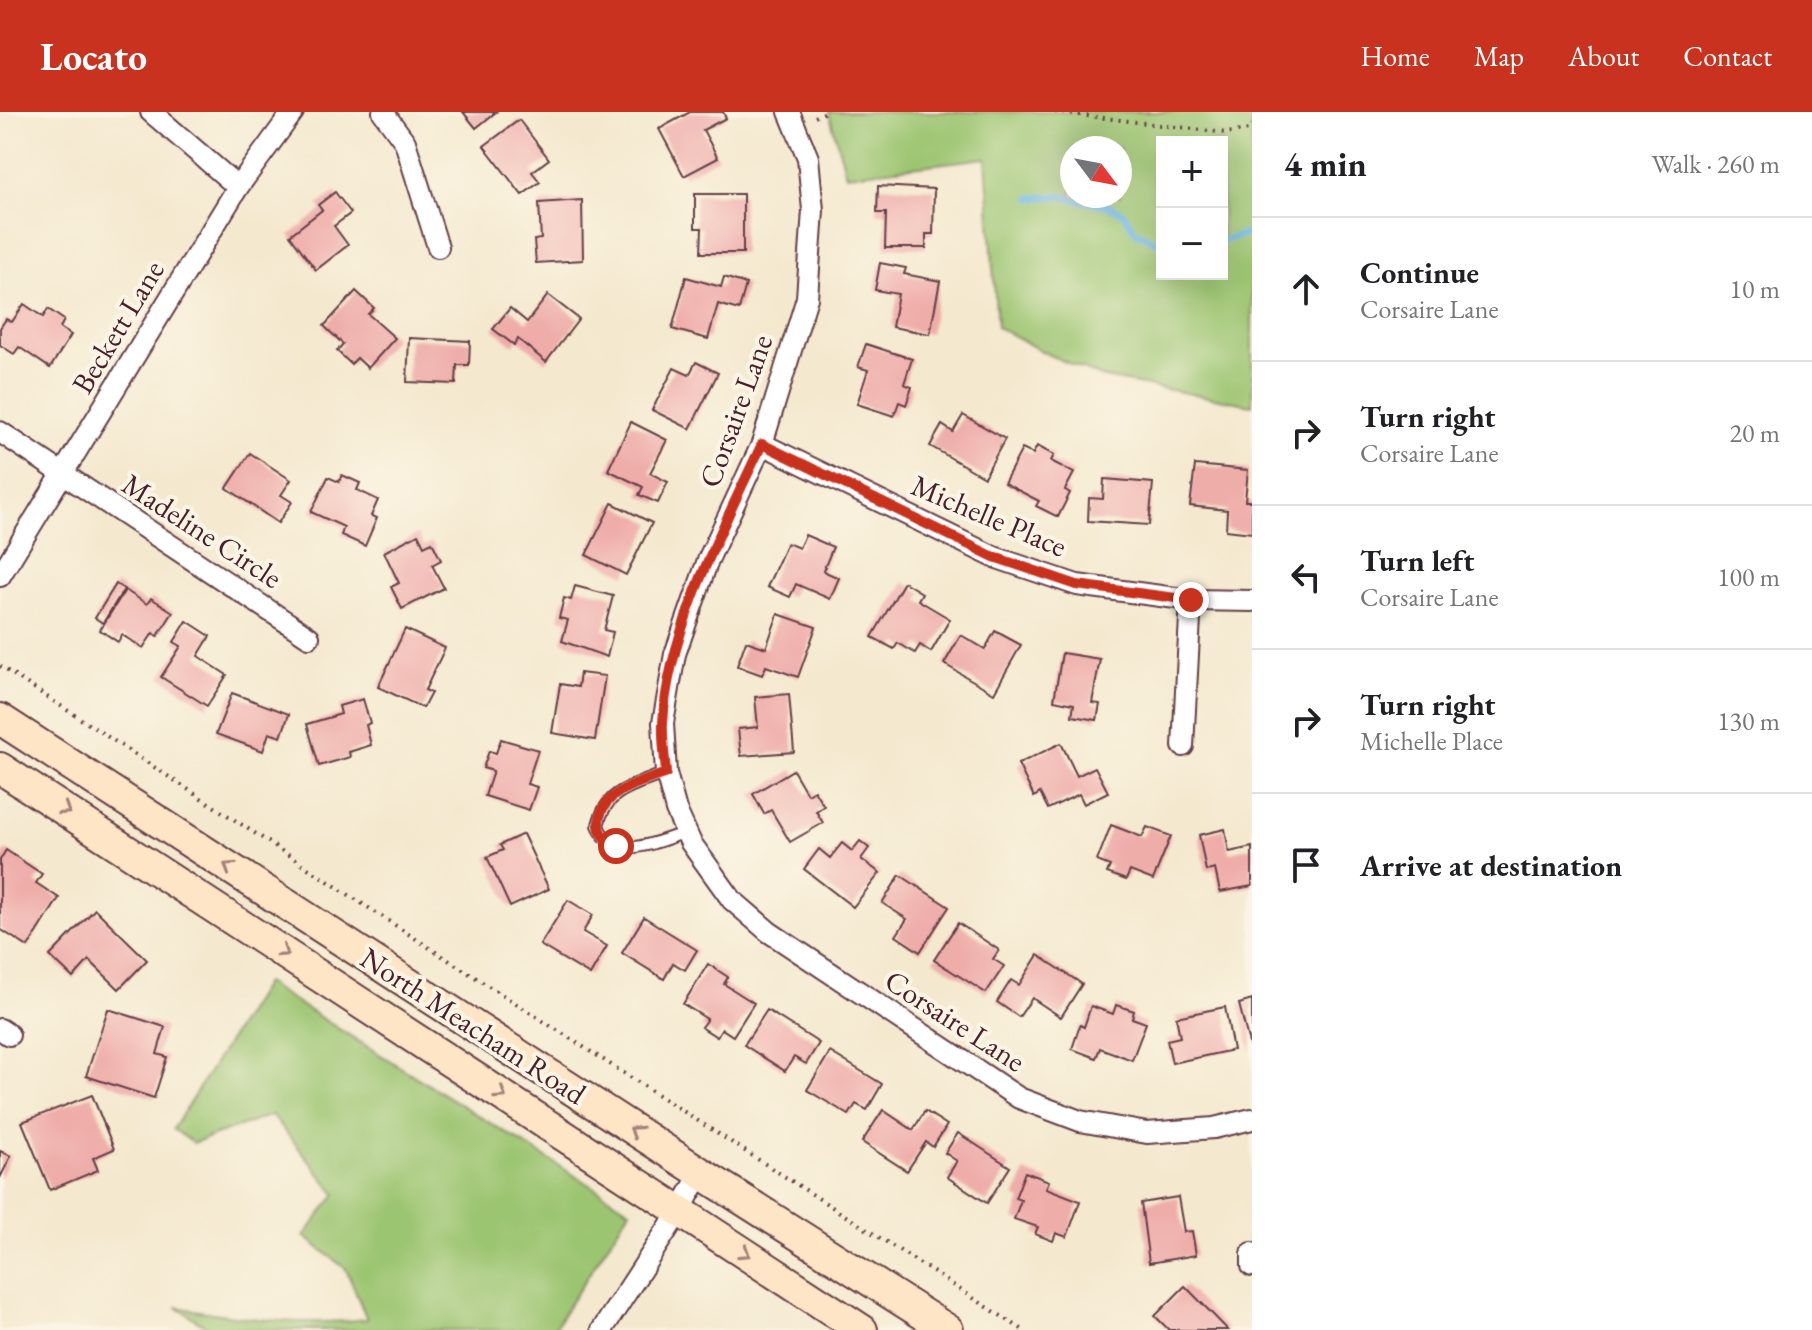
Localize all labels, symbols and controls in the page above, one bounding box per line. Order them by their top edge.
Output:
text: Locato [40,32,147,81]
text: Home [1360,38,1430,74]
text: Map [1474,38,1524,74]
text: About [1568,38,1639,74]
text: Contact [1683,38,1772,74]
north arrow [1060,136,1132,208]
map controls [1156,136,1228,280]
button: + [1156,136,1228,208]
text: 4 min [1284,142,1367,186]
text: Walk · 260 m [1652,147,1780,181]
button: − [1156,208,1228,280]
street label: Beckett Lane [63,253,173,401]
text: Continue [1360,253,1479,292]
icon: ahead [1284,267,1328,311]
text: 10 m [1730,272,1780,306]
text: Corsaire Lane [1360,292,1499,326]
street label: Corsaire Lane [690,329,781,493]
text: Turn right [1360,397,1496,436]
icon: right [1284,411,1328,455]
text: 20 m [1730,416,1780,450]
text: Corsaire Lane [1360,436,1499,470]
street label: Madeline Circle [115,464,290,597]
street label: Michelle Place [906,465,1073,566]
text: Turn left [1360,541,1474,580]
icon: left [1284,555,1328,599]
text: 100 m [1717,560,1780,594]
text: Corsaire Lane [1360,580,1499,614]
route end [1173,582,1209,618]
text: Turn right [1360,685,1496,724]
icon: right [1284,699,1328,743]
text: 130 m [1717,704,1780,738]
text: Michelle Place [1360,724,1503,758]
one-way arrow [57,801,71,816]
route start [598,828,634,864]
icon: arrive [1284,843,1328,887]
text: Arrive at destination [1360,846,1622,885]
one-way arrow [223,862,238,877]
street label: North Meacham Road [353,938,594,1114]
one-way arrow [275,942,289,957]
street label: Corsaire Lane [878,961,1033,1080]
one-way arrow [493,1084,507,1099]
one-way arrow [630,1125,644,1140]
one-way arrow [737,1243,751,1258]

